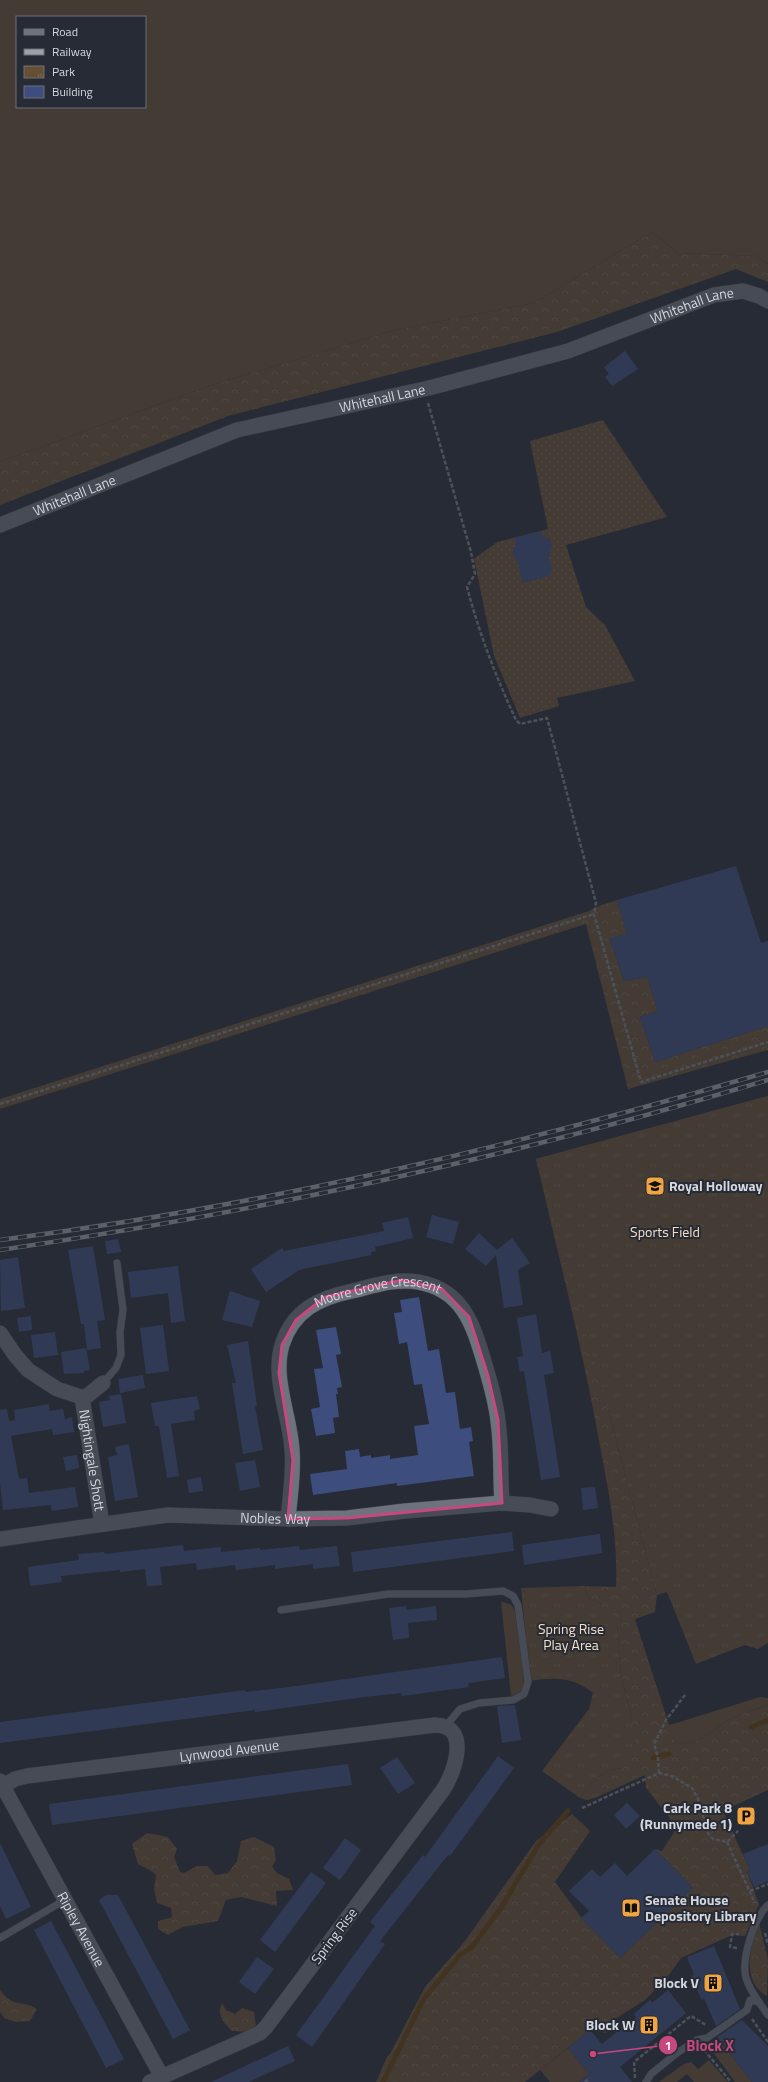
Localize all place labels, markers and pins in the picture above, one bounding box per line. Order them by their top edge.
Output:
school or university icon: Royal Holloway [644,1175,666,1197]
place label: Royal Holloway [669,1175,763,1196]
place label: Cark Park 8 (Runnymede 1) [640,1797,732,1834]
parking icon: Cark Park 8 (Runnymede 1) [735,1805,757,1827]
place label: Senate House Depository Library [645,1889,757,1926]
library icon: Senate House Depository Library [620,1897,642,1919]
place label: Block V [654,1972,700,1993]
building icon: Block V [702,1972,724,1994]
place label: Block W [586,2014,635,2035]
building icon: Block W [638,2014,660,2036]
callout: Block X [658,2032,741,2059]

